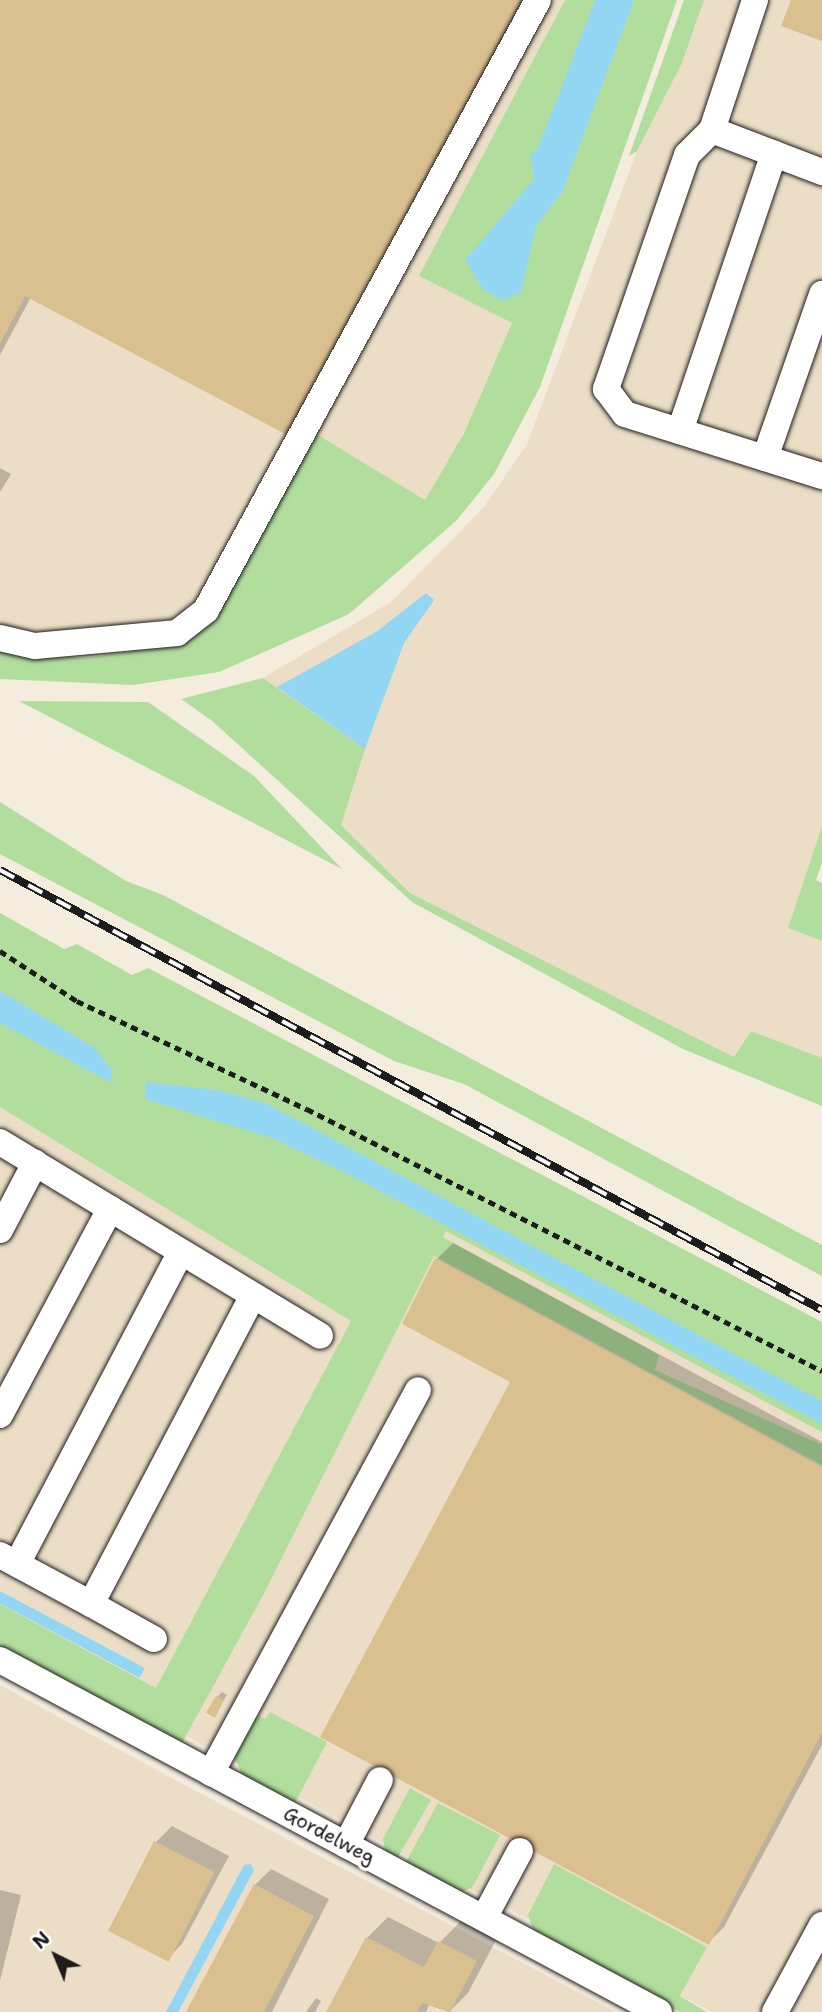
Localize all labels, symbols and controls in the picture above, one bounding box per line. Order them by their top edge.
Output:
street label: Gordelweg [279,1802,379,1870]
north arrow [21,1921,91,1991]
text: N [27,1926,55,1955]

